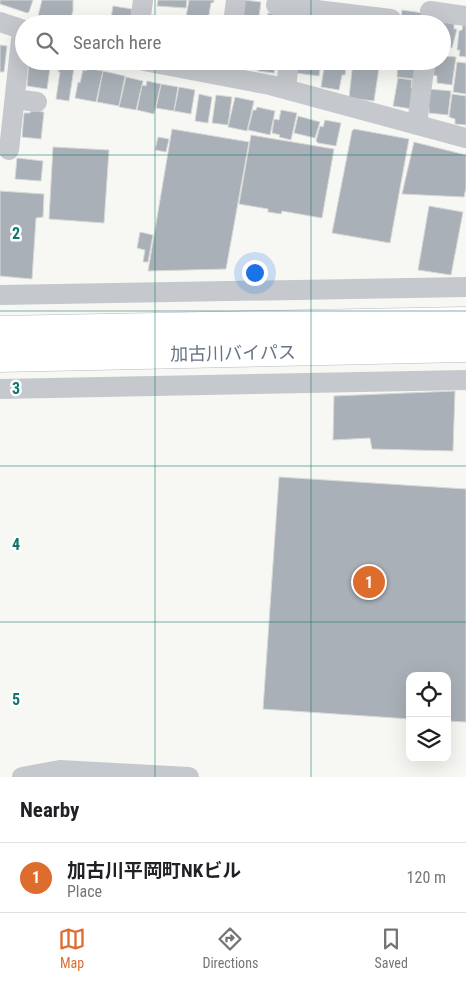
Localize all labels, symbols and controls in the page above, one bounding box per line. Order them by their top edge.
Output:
search box [15,15,451,70]
icon: search [33,29,61,57]
text: Search here [73,31,161,54]
text: 2 [12,224,20,243]
your location [242,260,268,286]
street label: 加古川バイパス [170,341,296,365]
text: 3 [12,379,20,398]
text: 4 [12,535,20,554]
pin: 1 [353,563,385,601]
map controls [406,672,451,762]
button: locate [406,672,451,717]
text: 5 [12,690,20,709]
button: layers [406,717,451,762]
text: Nearby [20,798,79,822]
text: 加古川平岡町NKビル [67,859,241,882]
text: 1 [32,868,40,887]
text: 120 m [407,868,446,887]
text: Place [67,882,102,901]
tab: Map [58,925,86,971]
tab: Directions [202,925,258,971]
tab: Saved [375,925,408,971]

